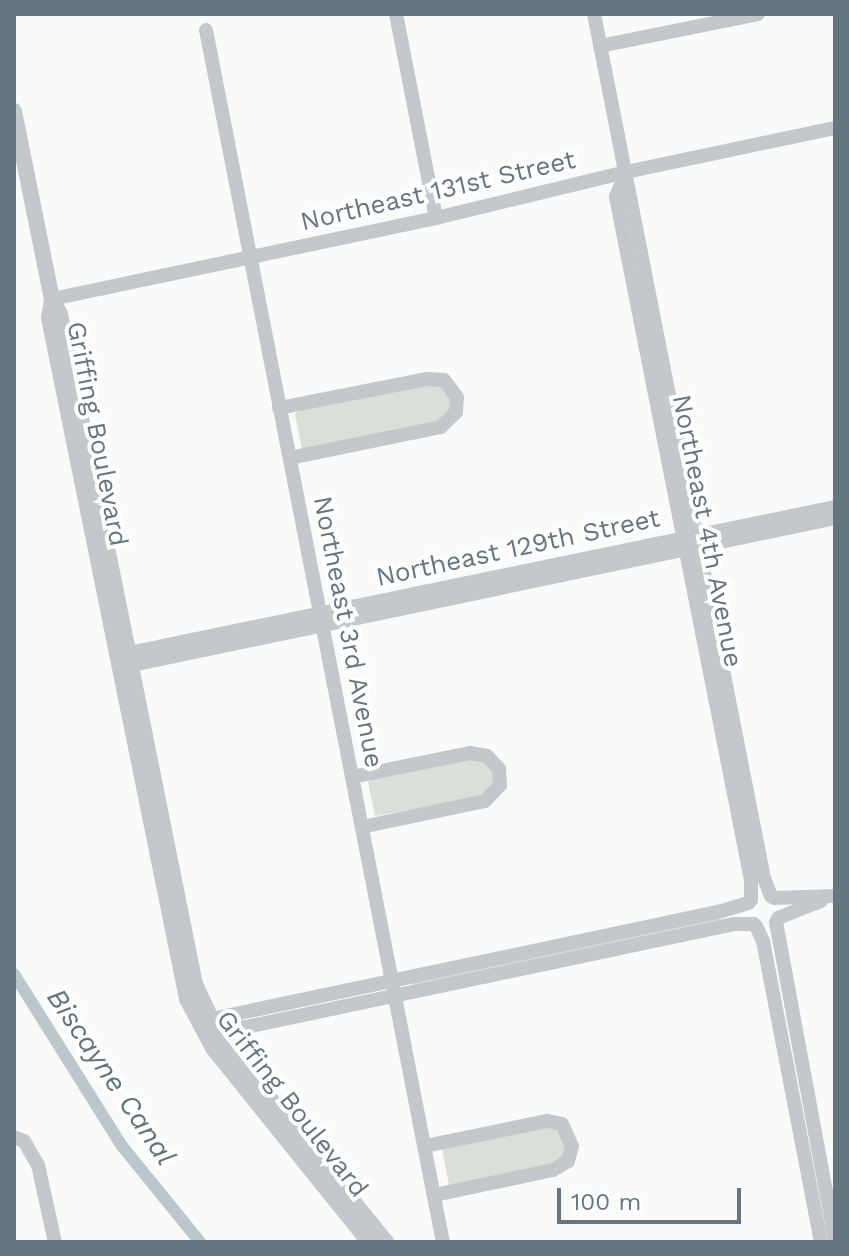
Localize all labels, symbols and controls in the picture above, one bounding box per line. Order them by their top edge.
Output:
street label: Northeast 131st Street [297,144,579,238]
street label: Griffing Boulevard [60,319,134,549]
street label: Northeast 4th Avenue [665,391,749,671]
street label: Northeast 3rd Avenue [306,493,390,771]
street label: Northeast 129th Street [373,503,663,593]
water label: Biscayne Canal [39,982,183,1172]
street label: Griffing Boulevard [209,1005,375,1203]
scale bar [561,1172,745,1222]
text: 100 m [571,1188,641,1216]

